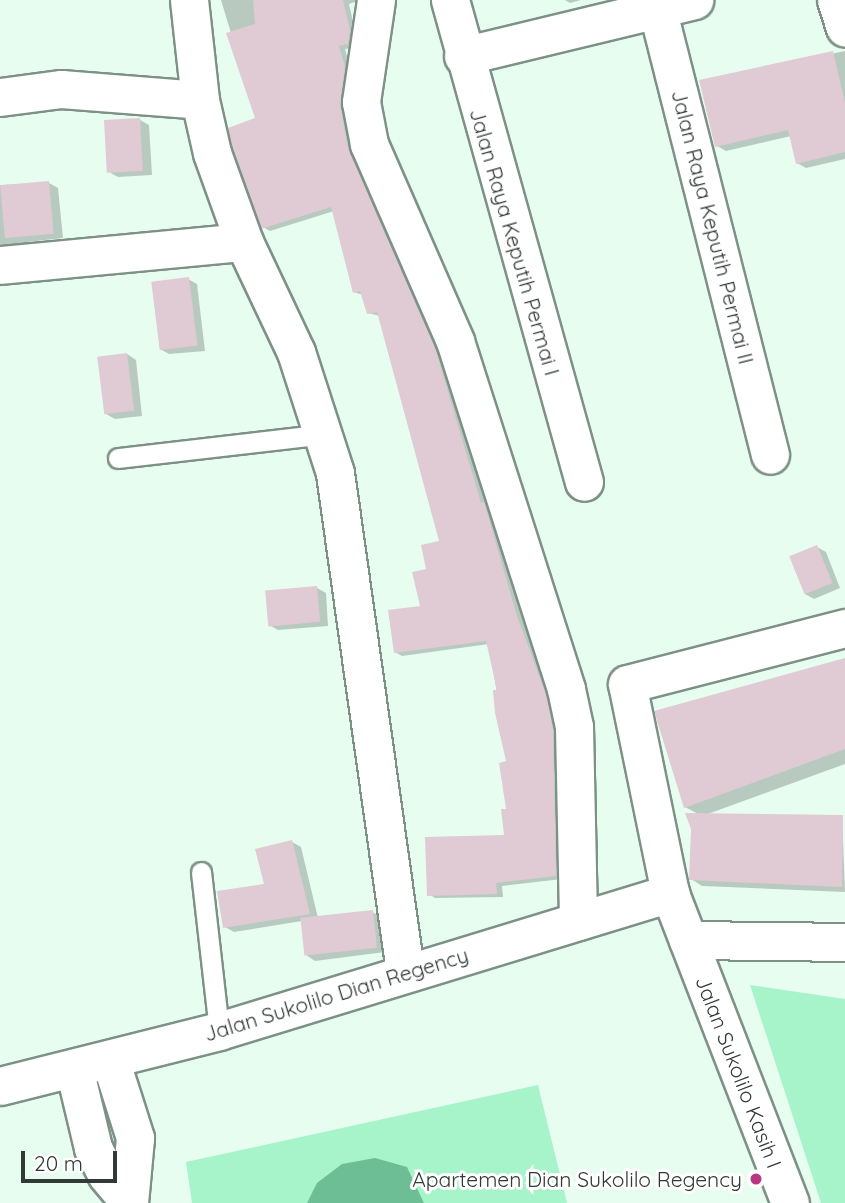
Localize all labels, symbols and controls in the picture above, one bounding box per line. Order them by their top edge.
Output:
street label: Jalan Raya Keputih Permai II [667,87,759,367]
street label: Jalan Raya Keputih Permai I [465,106,565,378]
street label: Jalan Sukolilo Dian Regency [201,942,471,1046]
street label: Jalan Sukolilo Kasih I [691,972,787,1172]
scale bar [24,1136,121,1180]
text: 20 m [34,1150,83,1176]
place label: Apartemen Dian Sukolilo Regency [412,1166,742,1192]
marker: Apartemen Dian Sukolilo Regency [748,1171,764,1187]

